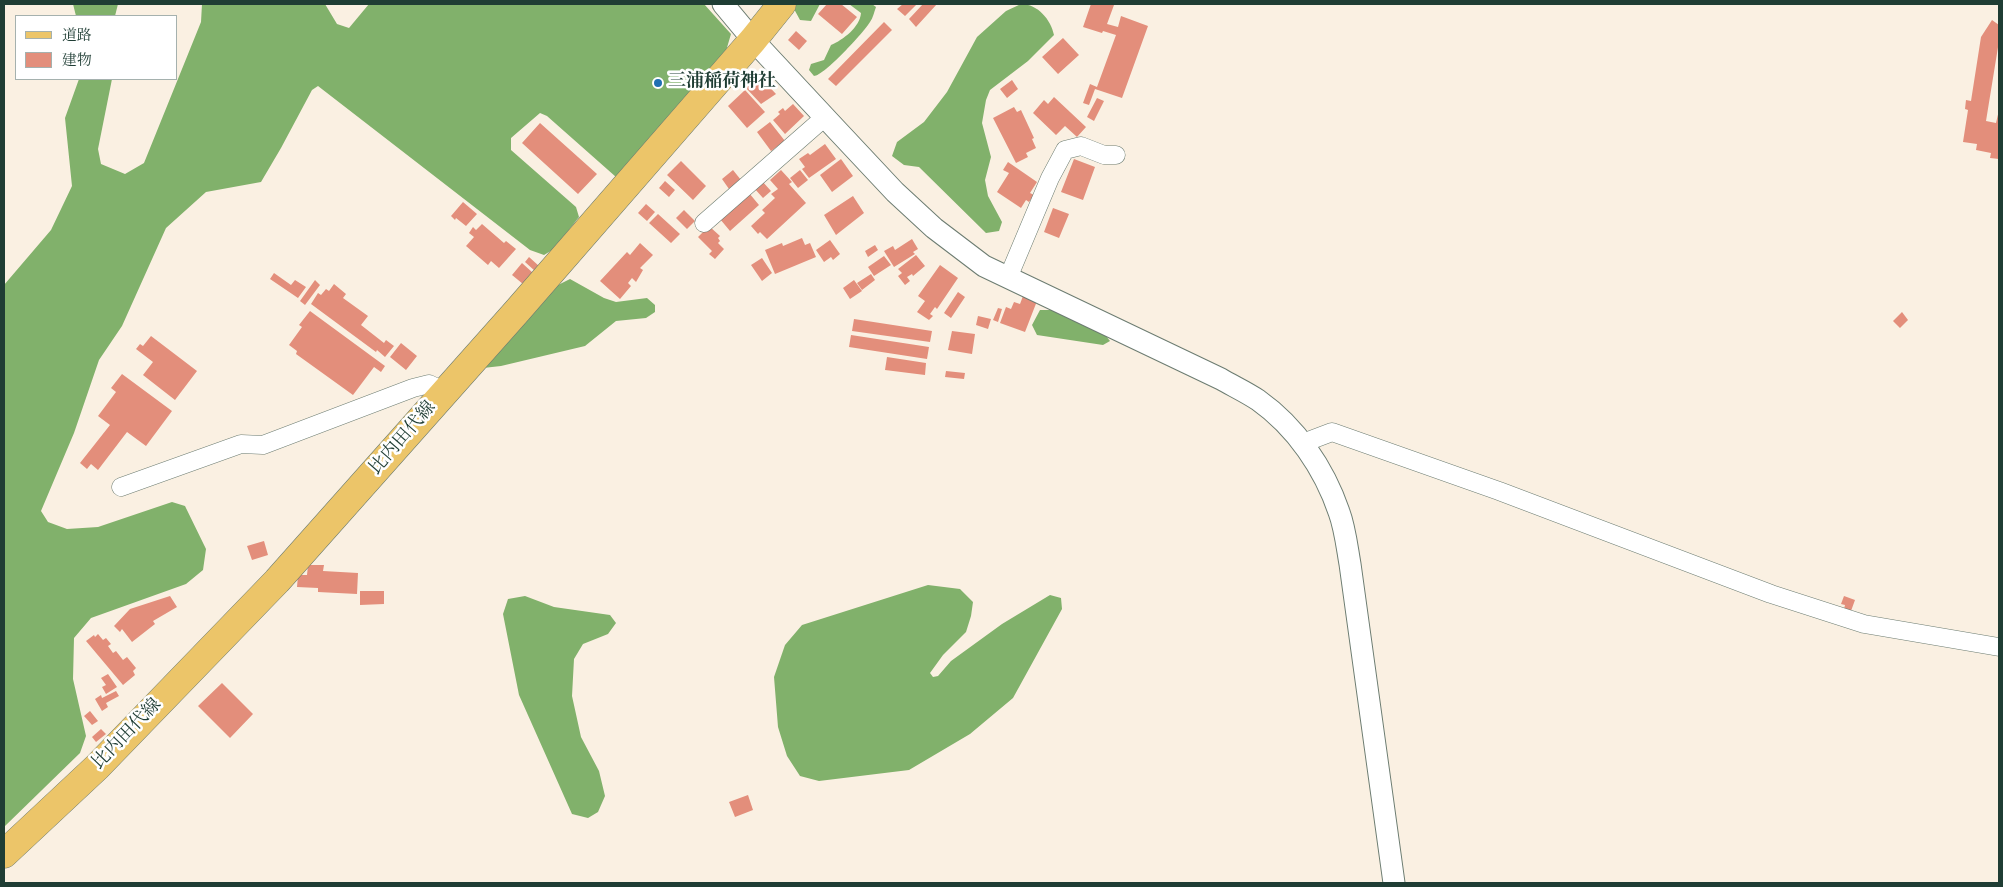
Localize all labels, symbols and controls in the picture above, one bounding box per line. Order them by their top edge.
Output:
legend [15,15,178,80]
text: 道路 [62,26,92,47]
text: 建物 [62,51,92,72]
place label: 三浦稲荷神社 [668,72,776,94]
marker: 三浦稲荷神社 [652,77,664,89]
street label: 比内田代線 [366,398,442,480]
street label: 比内田代線 [89,695,167,775]

